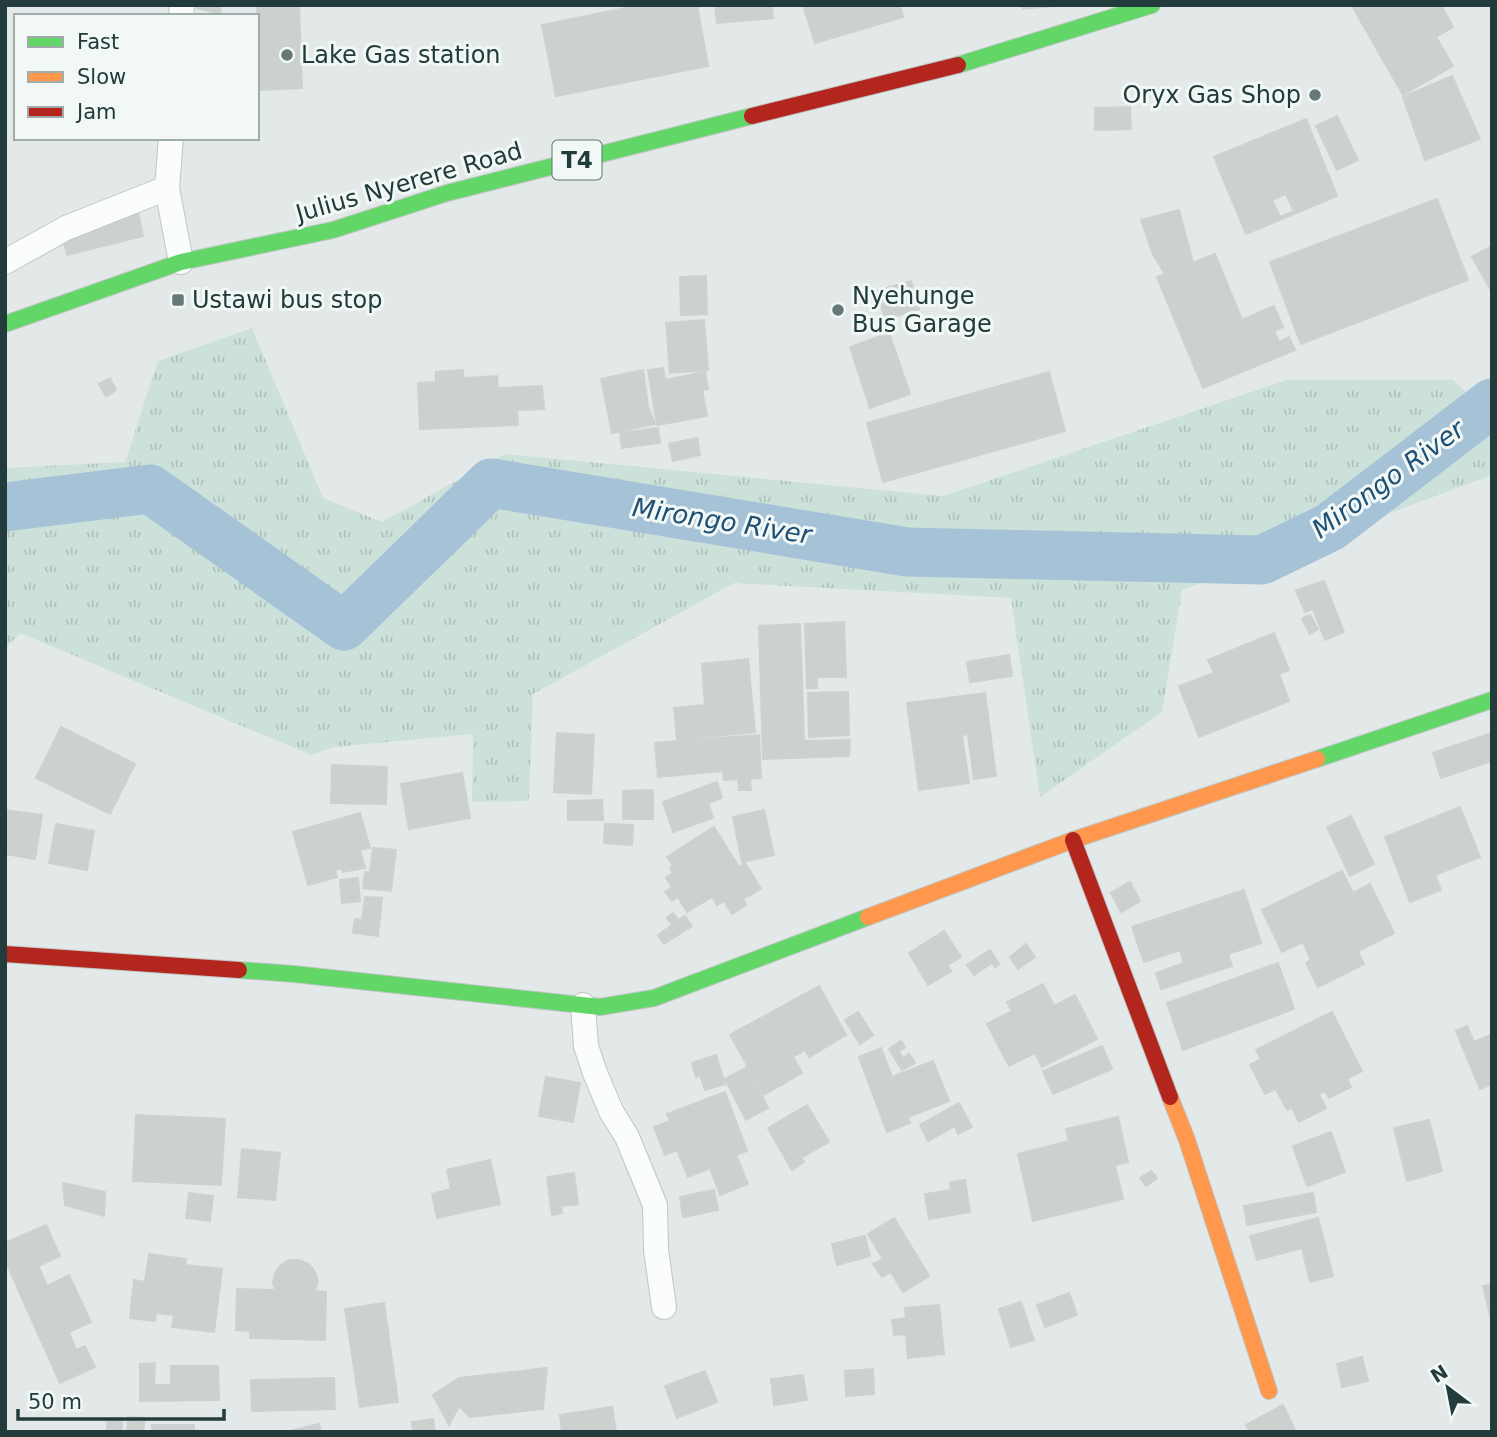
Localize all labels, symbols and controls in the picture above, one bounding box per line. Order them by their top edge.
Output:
legend [14,14,259,140]
text: Fast [77,30,119,54]
place label: Lake Gas station [301,41,501,69]
marker: Lake Gas station [279,47,295,63]
text: Slow [77,65,126,89]
place label: Oryx Gas Shop [1122,81,1301,109]
marker: Oryx Gas Shop [1307,87,1323,103]
text: Jam [75,100,117,124]
street label: Julius Nyerere Road [291,136,525,228]
road number: T4 [552,140,602,180]
place label: Nyehunge Bus Garage [852,282,992,338]
place label: Ustawi bus stop [192,286,383,314]
marker: Ustawi bus stop [170,292,186,308]
marker: Nyehunge Bus Garage [830,302,846,318]
water label: Mirongo River [1306,412,1472,544]
water label: Mirongo River [630,492,816,550]
north arrow [1413,1353,1483,1423]
text: N [1426,1360,1452,1387]
scale bar [18,1378,224,1422]
text: 50 m [28,1390,82,1414]

